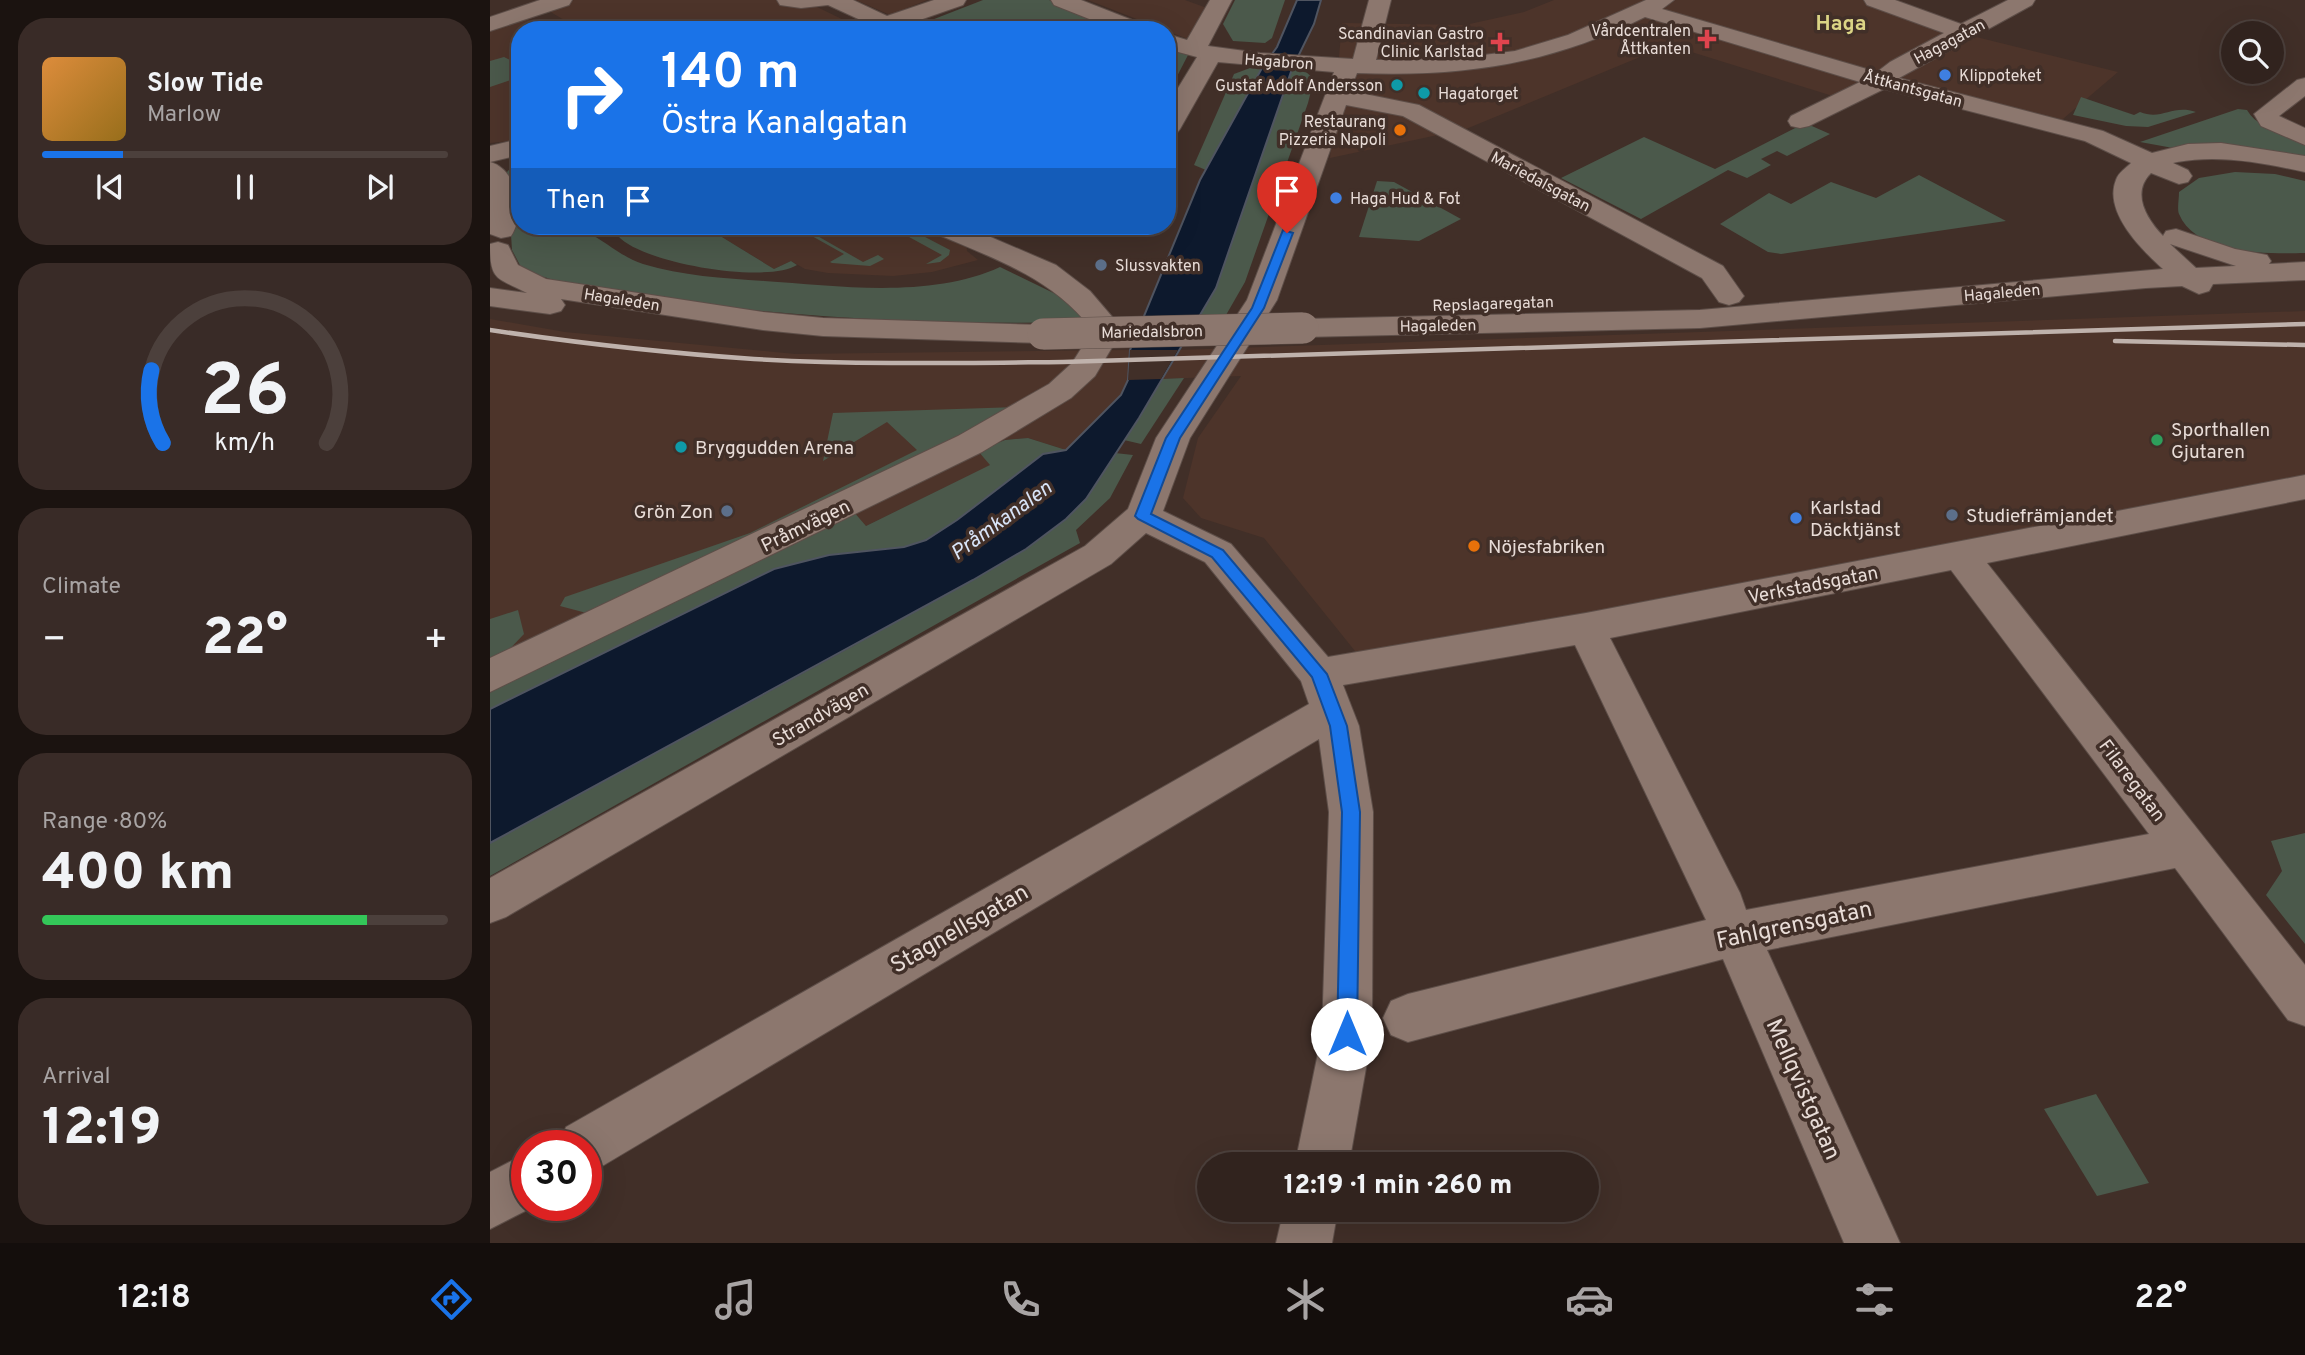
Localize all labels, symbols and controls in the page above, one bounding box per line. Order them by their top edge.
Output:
district label: Haga [1816,11,1866,38]
street label: Hagagatan [1911,16,1989,70]
map controls [2221,21,2284,84]
button: search [2221,21,2284,84]
place label: Vårdcentralen Åttkanten [1591,22,1691,60]
place label: Scandinavian Gastro Clinic Karlstad [1338,25,1484,63]
marker: Vårdcentralen Åttkanten [1697,29,1717,49]
marker: Scandinavian Gastro Clinic Karlstad [1490,32,1510,52]
text: 140 m [661,44,800,106]
icon: right [546,49,637,140]
street label: Hagabron [1243,51,1314,75]
street label: Åttkantsgatan [1861,66,1964,113]
marker: Klippoteket [1937,67,1953,83]
place label: Klippoteket [1959,67,2042,87]
text: Slow Tide [147,68,264,101]
place label: Gustaf Adolf Andersson [1215,77,1383,97]
marker: Gustaf Adolf Andersson [1389,77,1405,93]
marker: Hagatorget [1416,85,1432,101]
place label: Hagatorget [1438,85,1519,105]
text: Marlow [147,101,221,130]
text: Östra Kanalgatan [661,105,908,145]
place label: Restaurang Pizzeria Napoli [1279,113,1386,151]
marker: Restaurang Pizzeria Napoli [1392,122,1408,138]
street label: Mariedalsgatan [1487,148,1593,217]
pin [1257,161,1317,233]
icon: previous [91,168,129,206]
icon: pause [226,168,264,206]
icon: next [361,168,399,206]
icon: arrive [1268,172,1306,210]
icon: arrive [619,182,657,220]
text: Then [546,185,605,218]
marker: Haga Hud & Fot [1328,190,1344,206]
place label: Haga Hud & Fot [1350,190,1461,210]
marker: Slussvakten [1093,257,1109,273]
place label: Slussvakten [1115,257,1201,277]
street label: Hagaleden [1963,281,2041,307]
street label: Hagaleden [582,285,661,317]
street label: Repslagaregatan [1432,293,1554,317]
street label: Hagaleden [1399,316,1477,338]
street label: Mariedalsbron [1101,322,1203,344]
text: 26 [200,349,290,441]
place label: Sporthallen Gjutaren [2171,419,2270,465]
text: km/h [215,427,275,459]
marker: Sporthallen Gjutaren [2149,432,2165,448]
place label: Bryggudden Arena [695,437,854,461]
marker: Bryggudden Arena [673,439,689,455]
water label: Pråmkanalen [946,475,1058,567]
street label: Pråmvägen [757,495,854,559]
place label: Karlstad Däcktjänst [1810,497,1901,543]
place label: Grön Zon [633,501,713,525]
marker: Grön Zon [719,503,735,519]
place label: Studiefrämjandet [1966,505,2114,529]
marker: Studiefrämjandet [1944,507,1960,523]
marker: Karlstad Däcktjänst [1788,510,1804,526]
place label: Nöjesfabriken [1488,536,1605,560]
marker: Nöjesfabriken [1466,538,1482,554]
street label: Verkstadsgatan [1746,562,1880,610]
text: Climate [42,573,121,602]
text: 22° [202,607,288,673]
text: − [42,617,67,666]
text: + [423,617,448,666]
street label: Strandvägen [768,678,874,753]
street label: Filaregatan [2093,735,2170,827]
text: Range · 80% [42,808,167,837]
text: 400 km [42,842,234,908]
street label: Stagnellsgatan [886,879,1034,981]
street label: Fahlgrensgatan [1714,896,1875,957]
position arrow [1310,997,1384,1071]
street label: Mellqvistgatan [1758,1015,1846,1165]
text: Arrival [42,1063,111,1092]
text: 12:19 [42,1097,162,1163]
speed limit sign: 30 [511,1130,602,1221]
text: 12:19 · 1 min · 260 m [1284,1170,1512,1203]
icon: directions [427,1275,476,1324]
icon: music [711,1275,760,1324]
icon: phone [996,1275,1045,1324]
icon: climate [1281,1275,1330,1324]
icon: car [1565,1275,1614,1324]
icon: filters [1850,1275,1899,1324]
text: 12:18 [118,1279,191,1319]
text: 22° [2135,1279,2187,1319]

